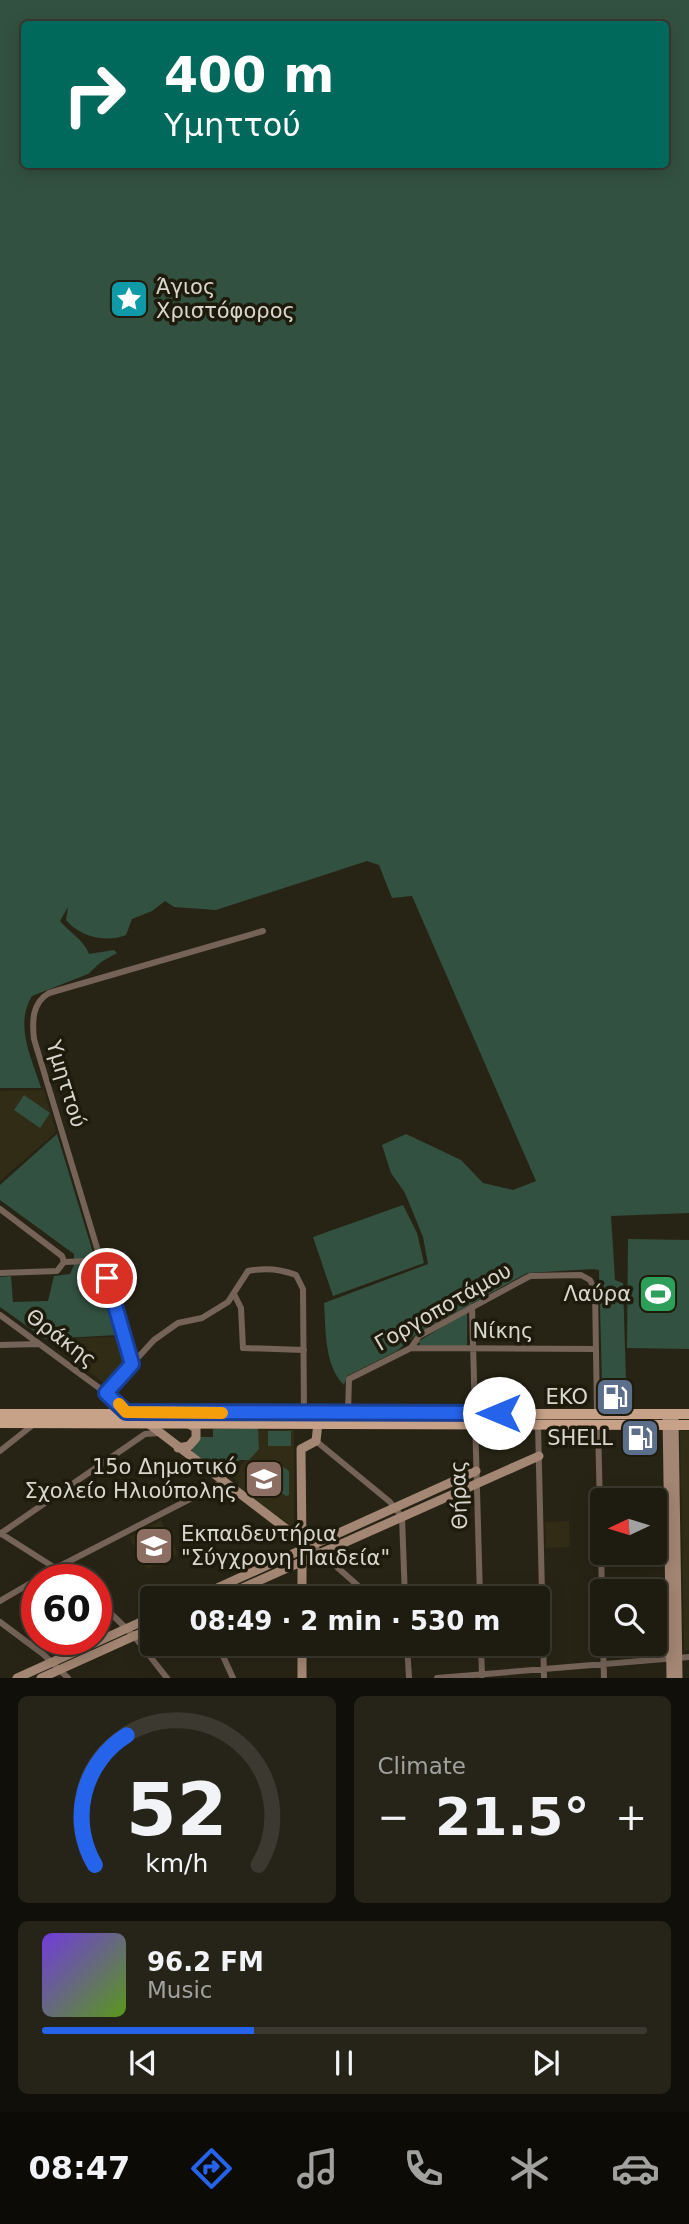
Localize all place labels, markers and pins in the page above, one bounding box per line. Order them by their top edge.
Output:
place label: Άγιος Χριστόφορος [156,275,295,323]
place icon: Άγιος Χριστόφορος [108,278,150,320]
pin [77,1248,137,1308]
sports icon: Λαύρα [637,1273,679,1315]
place label: Λαύρα [563,1282,631,1306]
fuel station icon: EKO [594,1376,636,1418]
place label: EKO [546,1385,588,1409]
fuel station icon: SHELL [619,1417,661,1459]
place label: SHELL [547,1426,613,1450]
place label: 15ο Δημοτικό Σχολείο Ηλιούπολης [24,1455,237,1503]
school or university icon: 15ο Δημοτικό Σχολείο Ηλιούπολης [243,1458,285,1500]
place label: Εκπαιδευτήρια "Σύγχρονη Παιδεία" [181,1522,390,1570]
school or university icon: Εκπαιδευτήρια "Σύγχρονη Παιδεία" [133,1525,175,1567]

